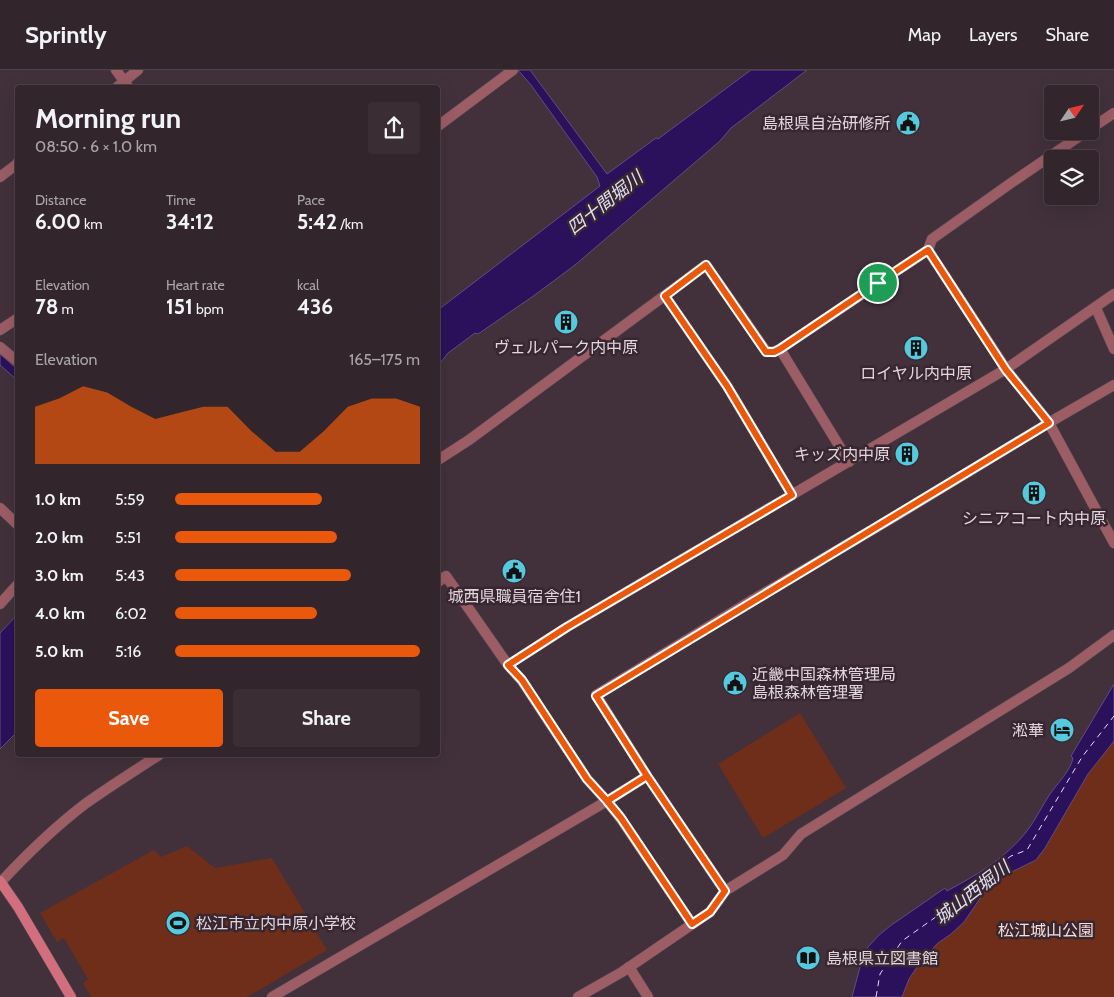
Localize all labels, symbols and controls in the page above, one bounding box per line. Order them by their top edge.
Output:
text: Sprintly [25,20,107,49]
text: Map [908,24,941,46]
text: Layers [969,24,1018,46]
text: Share [1046,24,1089,46]
north arrow [1044,85,1099,140]
map controls [1044,85,1099,205]
text: Morning run [35,101,181,135]
button: share [368,102,420,154]
public building icon: 島根県自治研修所 [895,110,921,136]
place label: 島根県自治研修所 [762,114,890,133]
text: 08:50 · 6 × 1.0 km [35,137,157,156]
button: layers [1044,150,1099,205]
water label: 四十間堀川 [563,165,649,239]
text: Distance [35,191,87,209]
text: Time [166,191,196,209]
text: Pace [297,191,325,209]
text: 6.00 [35,209,81,234]
text: 34:12 [166,209,214,234]
text: 5:42 [297,209,337,234]
text: km [81,215,103,233]
text: /km [337,215,363,233]
pin [857,262,899,304]
icon: arrive [864,269,892,297]
text: Elevation [35,276,90,294]
text: Heart rate [166,276,225,294]
text: kcal [297,276,319,294]
text: 78 [35,294,58,319]
text: 151 [166,294,193,319]
text: 436 [297,294,333,319]
text: m [58,300,74,318]
text: bpm [193,300,224,318]
building icon: ヴェルパーク内中原 [553,309,579,335]
building icon: ロイヤル内中原 [903,335,929,361]
place label: ヴェルパーク内中原 [494,338,638,357]
text: Elevation [35,350,98,369]
text: 165–175 m [349,350,420,369]
place label: ロイヤル内中原 [860,364,972,383]
building icon: キッズ内中原 [894,441,920,467]
place label: キッズ内中原 [794,445,890,464]
building icon: シニアコート内中原 [1021,480,1047,506]
text: 1.0 km [35,490,81,509]
text: 5:59 [115,490,145,509]
place label: シニアコート内中原 [962,509,1106,528]
text: 2.0 km [35,528,83,547]
text: 5:51 [115,528,141,547]
public building icon: 城西県職員宿舎住1 [501,558,527,584]
text: 3.0 km [35,566,84,585]
text: 5:43 [115,566,145,585]
place label: 城西県職員宿舎住1 [447,587,581,606]
text: 4.0 km [35,604,85,623]
text: 6:02 [115,604,147,623]
text: 5.0 km [35,642,84,661]
text: 5:16 [115,642,141,661]
place label: 近畿中国森林管理局 島根森林管理署 [752,665,896,702]
public building icon: 近畿中国森林管理局 島根森林管理署 [722,670,748,696]
button: Save [35,689,223,747]
button: Share [233,689,420,747]
hotel icon: 淞華 [1049,717,1075,743]
place label: 淞華 [1012,721,1044,740]
water label: 城山西堀川 [930,855,1016,929]
sports icon: 松江市立内中原小学校 [165,910,191,936]
place label: 松江市立内中原小学校 [196,914,356,933]
park label: 松江城山公園 [998,921,1094,940]
library icon: 島根県立図書館 [795,945,821,971]
place label: 島根県立図書館 [826,949,938,968]

